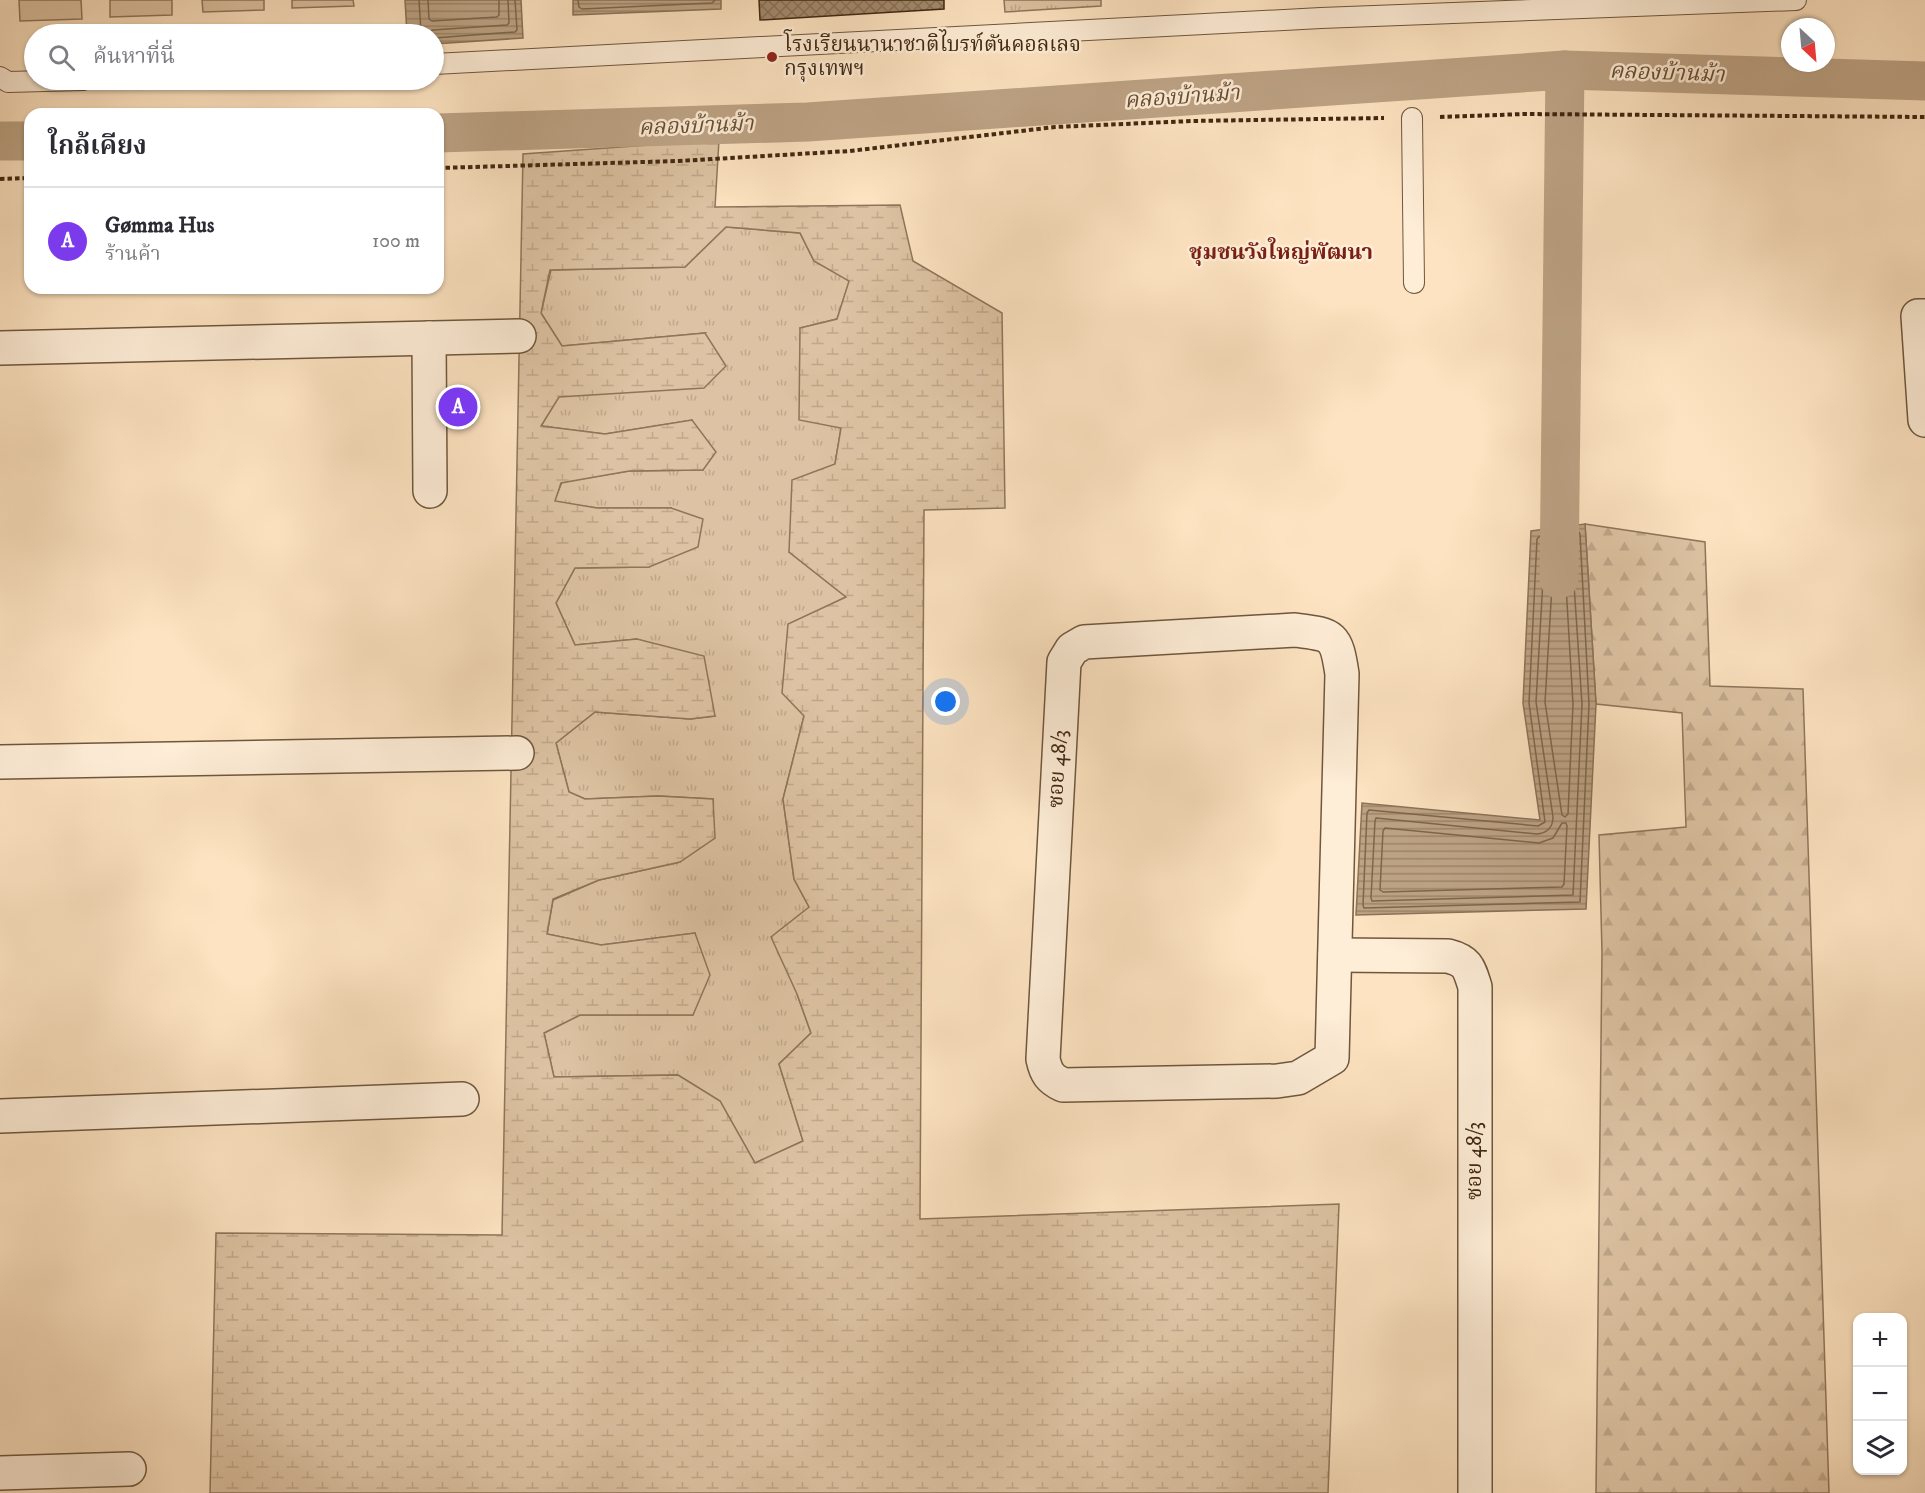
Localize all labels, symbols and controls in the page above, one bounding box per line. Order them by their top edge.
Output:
north arrow [1781,18,1835,72]
search box [24,24,444,90]
place label: โรงเรียนนานาชาติไบรท์ตันคอลเลจ กรุงเทพฯ [783,29,1081,82]
icon: search [45,41,78,74]
text: ค้นหาที่นี่ [93,43,175,70]
marker: โรงเรียนนานาชาติไบรท์ตันคอลเลจ กรุงเทพฯ [765,50,779,64]
water label: คลองบ้านม้า [1609,57,1726,89]
water label: คลองบ้านม้า [1124,79,1242,114]
water label: คลองบ้านม้า [638,110,755,142]
text: ใกล้เคียง [48,130,147,163]
text: Gømma Hus [105,212,214,239]
text: A [61,229,74,254]
text: 100 m [372,229,420,254]
district label: ชุมชนวังใหญ่พัฒนา [1189,237,1373,266]
text: ร้านค้า [105,242,160,267]
pin: A [438,384,478,430]
your location [931,687,960,716]
street label: ซอย 48/3 [1043,729,1073,809]
street label: ซอย 48/3 [1462,1122,1488,1200]
map controls [1853,1313,1907,1475]
button: + [1853,1313,1907,1367]
button: − [1853,1367,1907,1421]
button: layers [1853,1421,1907,1475]

